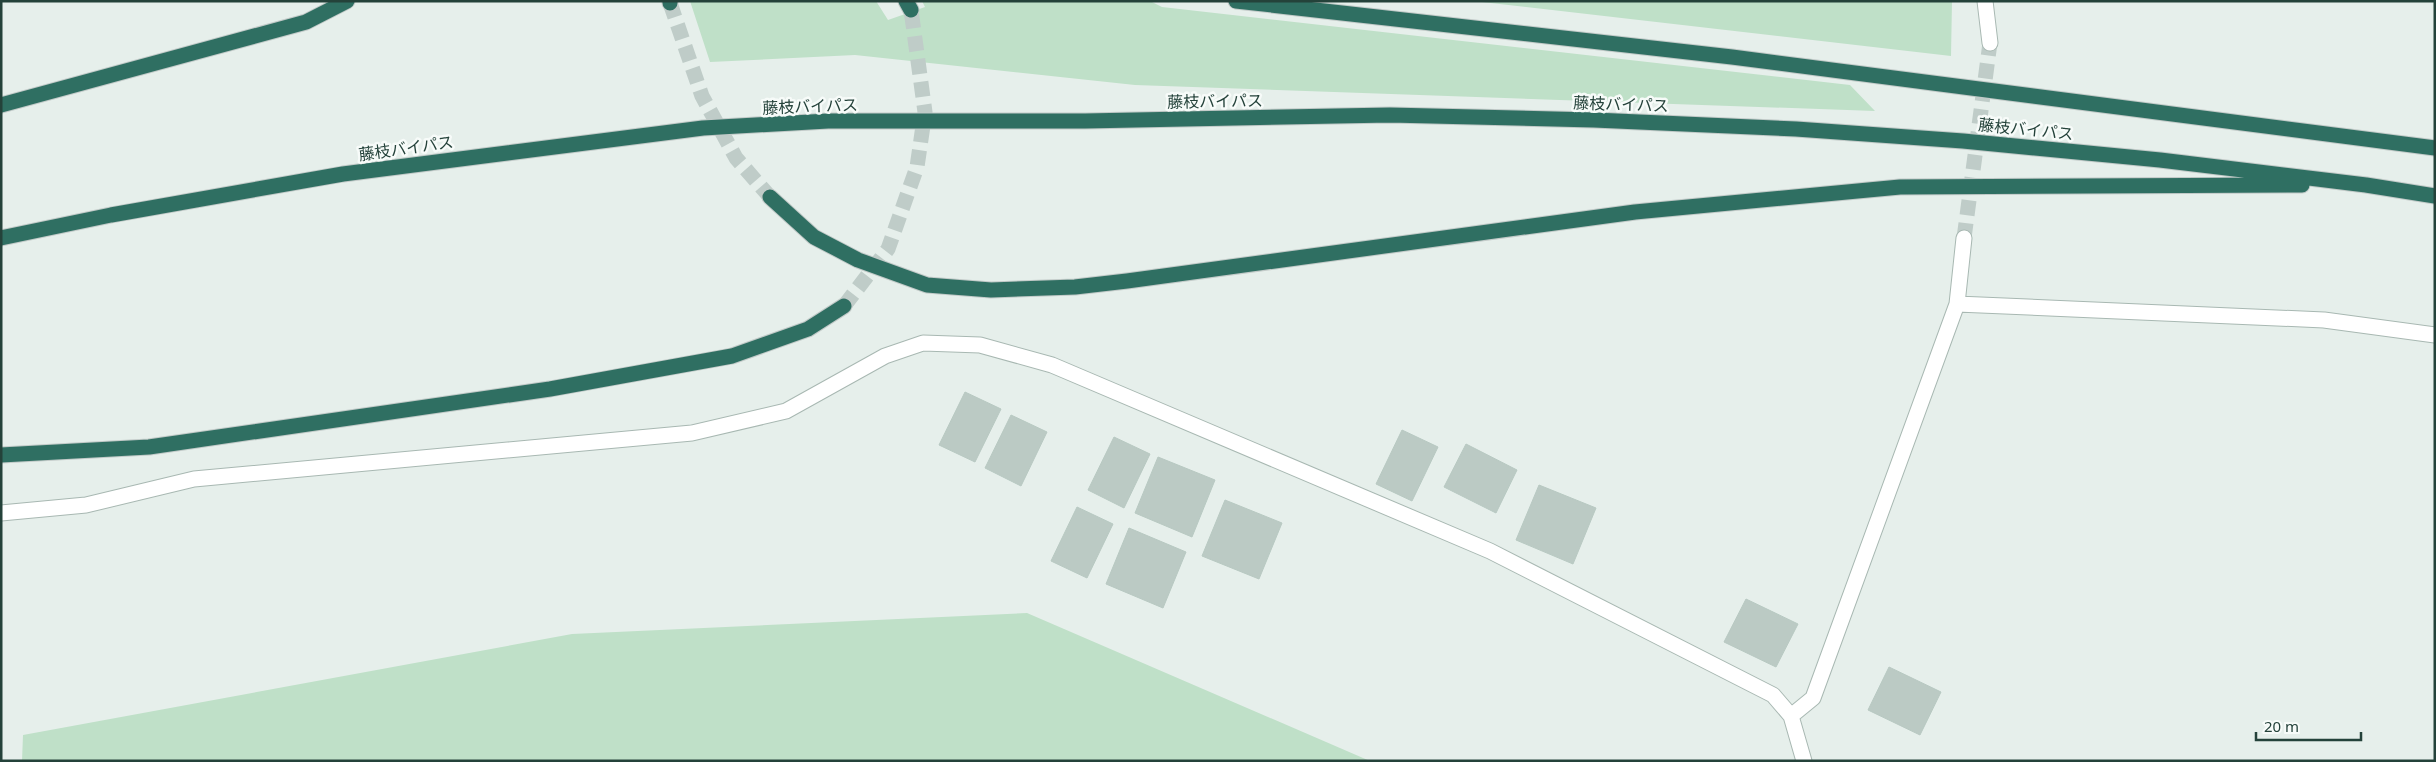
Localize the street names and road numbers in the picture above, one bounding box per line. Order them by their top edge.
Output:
street label: 藤枝バイパス [1167,89,1263,113]
street label: 藤枝バイパス [1573,91,1669,117]
street label: 藤枝バイパス [762,93,858,119]
street label: 藤枝バイパス [1977,113,2075,145]
street label: 藤枝バイパス [357,130,455,166]

